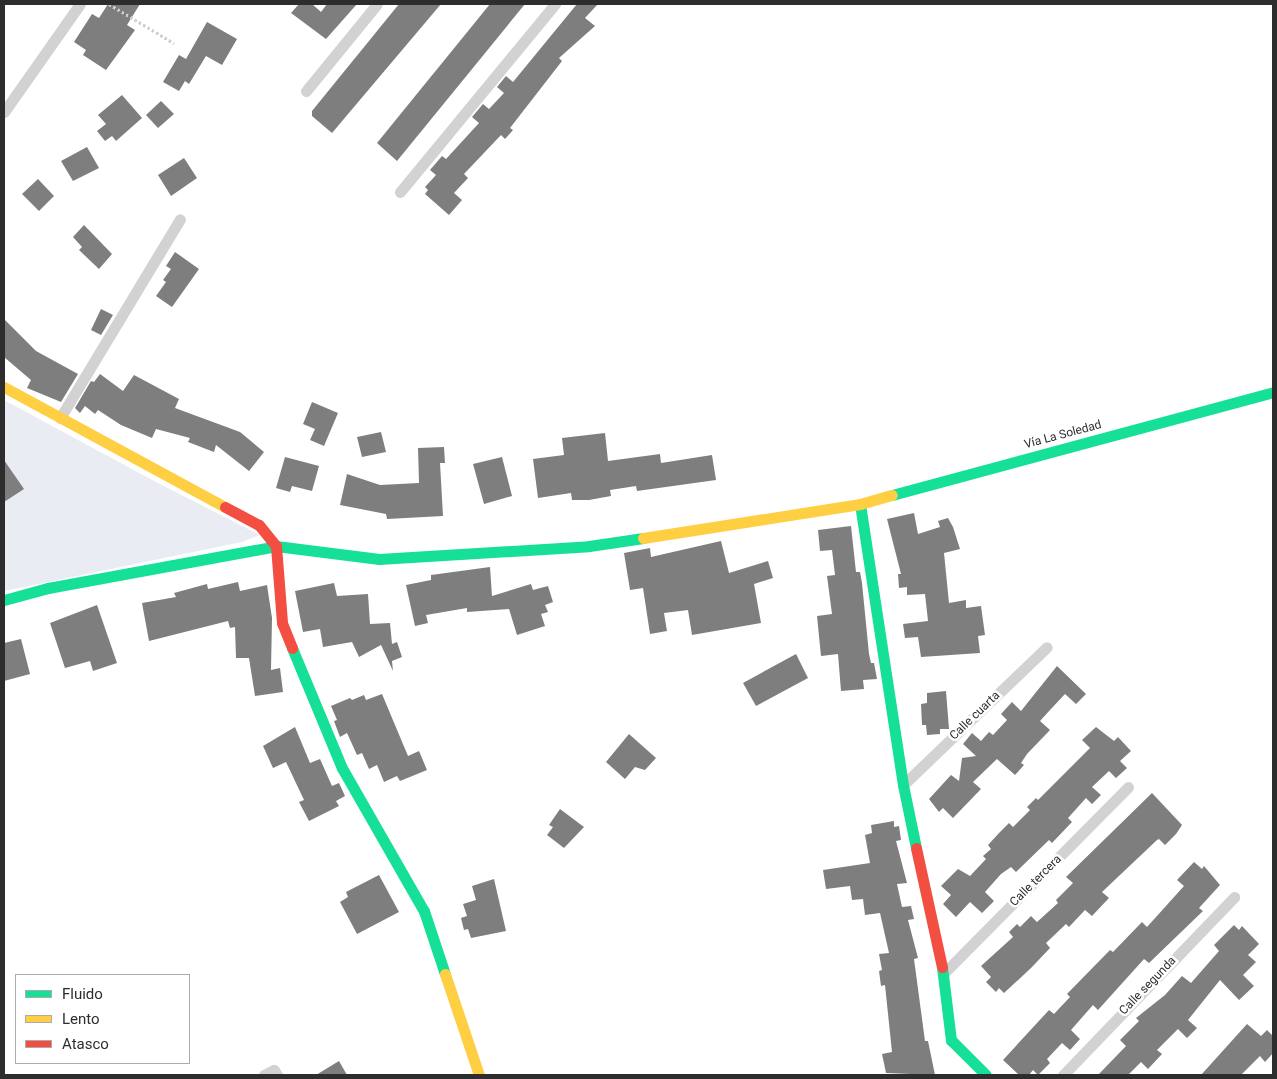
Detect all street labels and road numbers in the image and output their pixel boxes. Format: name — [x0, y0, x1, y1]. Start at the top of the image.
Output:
street label: Vía La Soledad — [1023, 418, 1103, 452]
street label: Calle cuarta — [947, 689, 1003, 743]
street label: Calle tercera — [1007, 852, 1065, 910]
street label: Calle segunda — [1117, 954, 1179, 1018]

